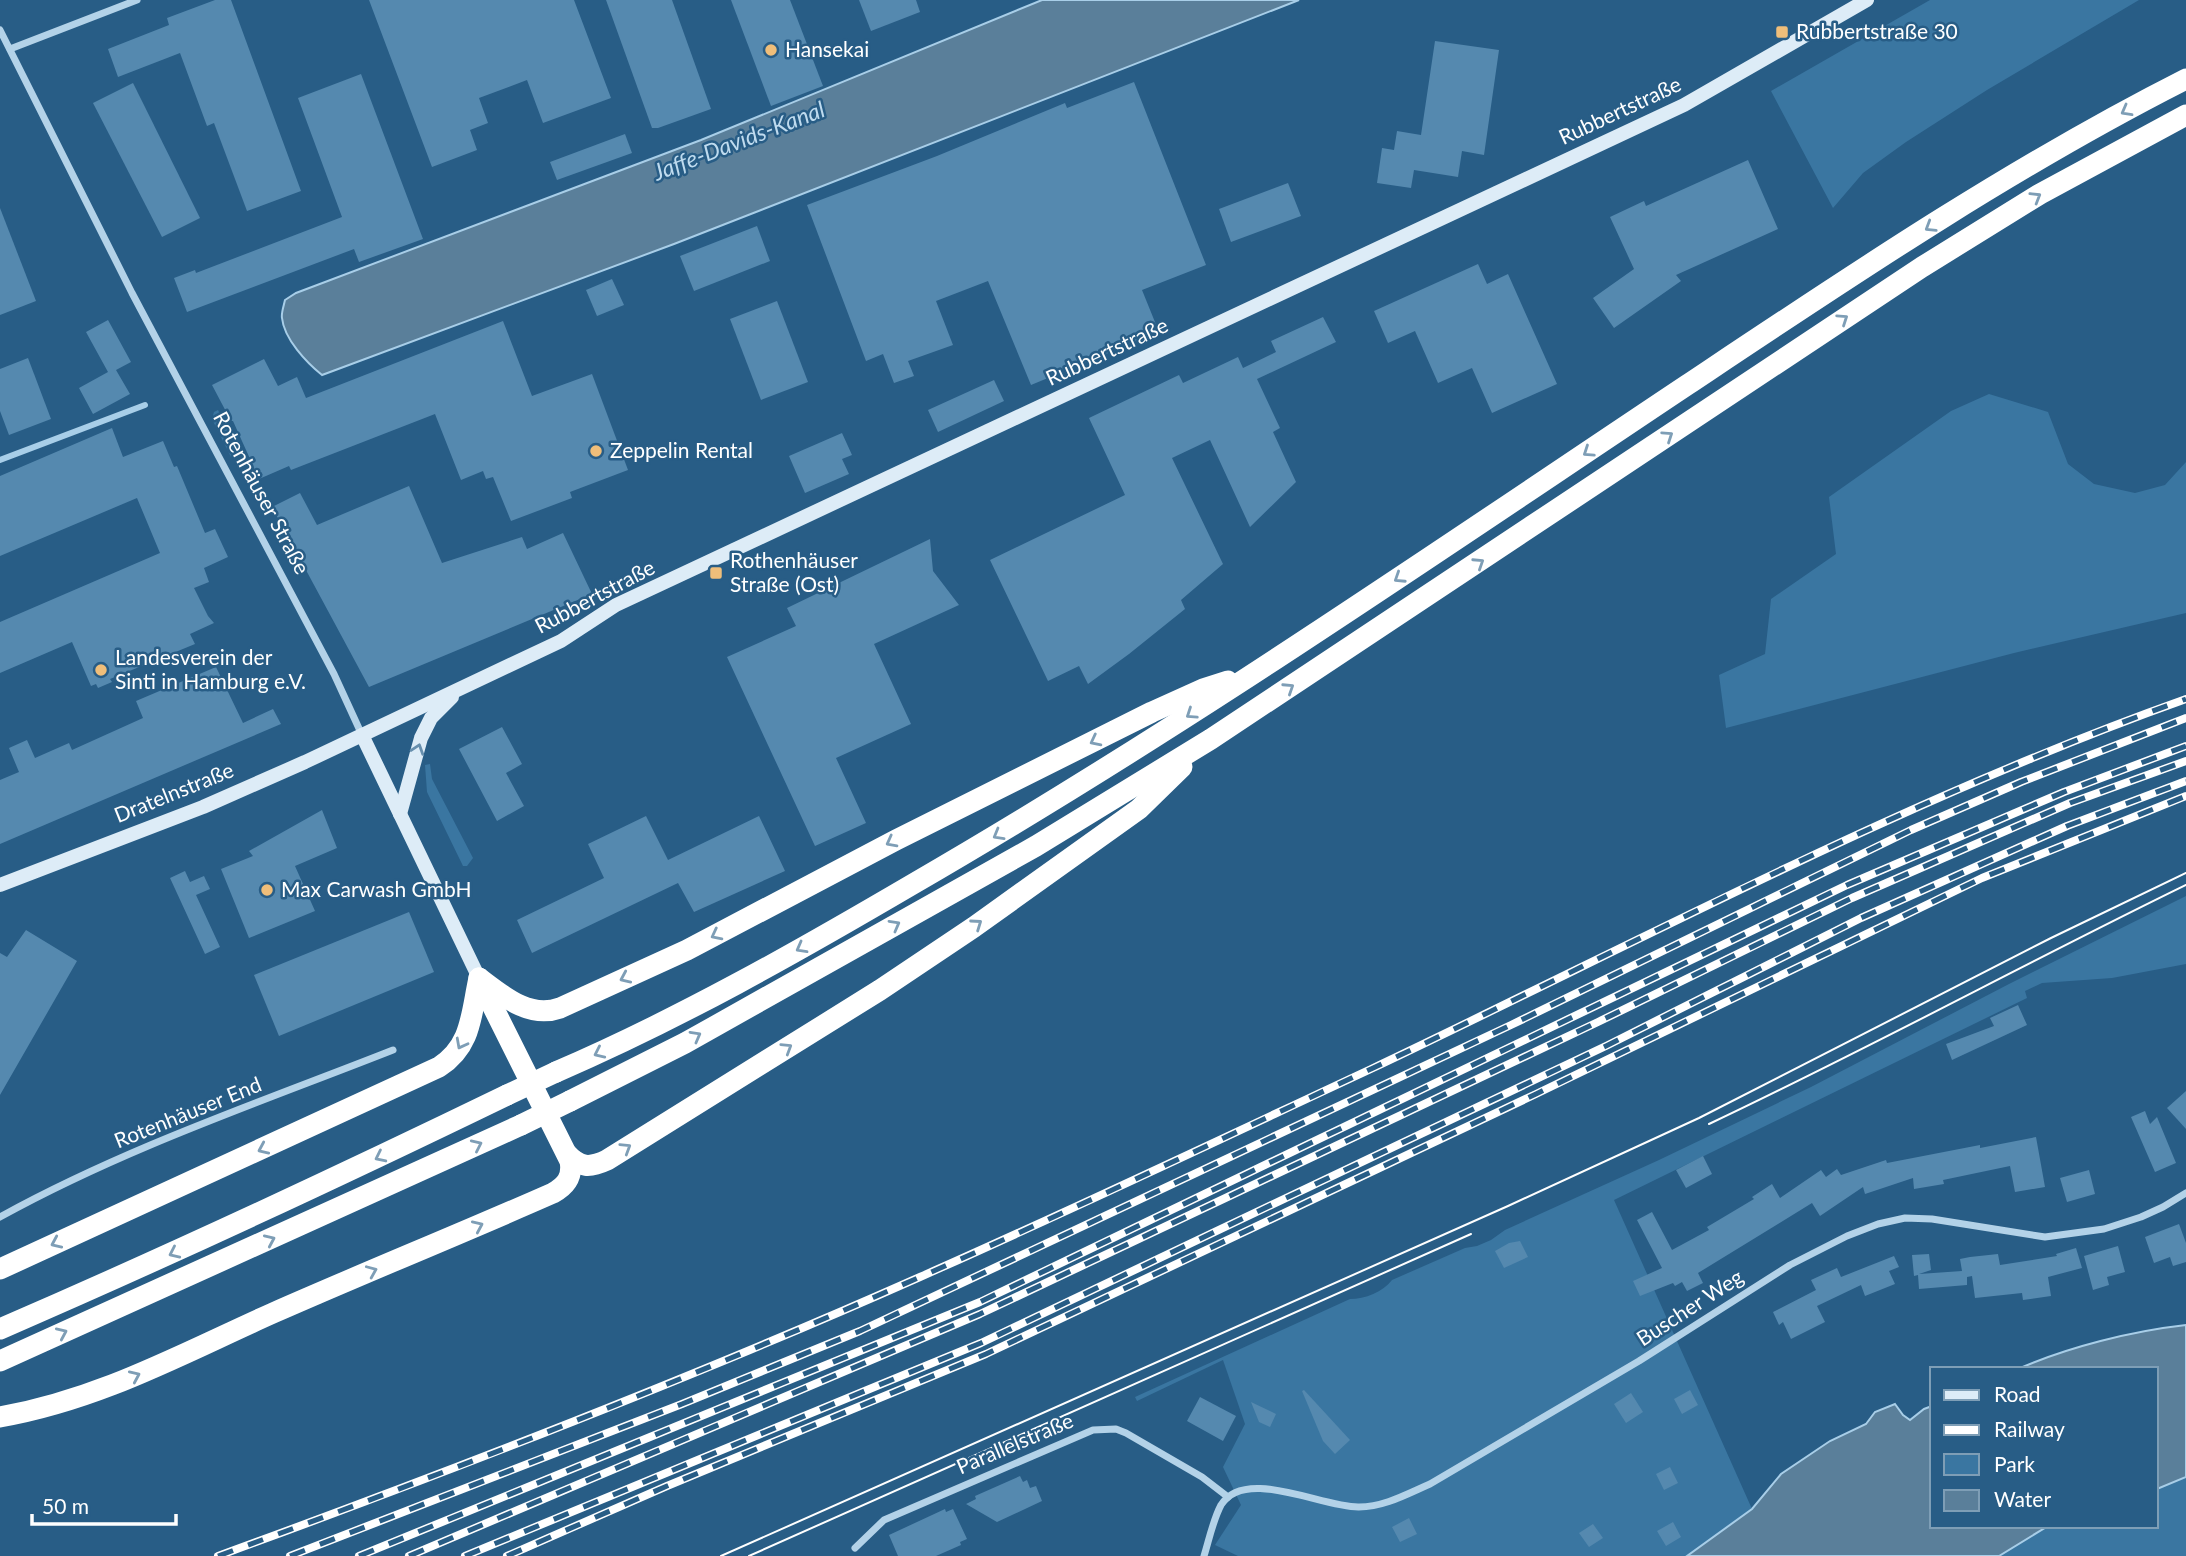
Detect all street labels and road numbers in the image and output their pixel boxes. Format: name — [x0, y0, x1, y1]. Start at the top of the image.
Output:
street label: Rubbertstraße — [1554, 70, 1684, 149]
street label: Rubbertstraße — [1041, 311, 1171, 390]
street label: Rotenhäuser Straße — [209, 407, 316, 578]
street label: Rubbertstraße — [530, 554, 658, 638]
street label: Dratelnstraße — [110, 756, 237, 827]
street label: Rotenhäuser End — [110, 1071, 265, 1152]
street label: Buscher Weg — [1631, 1263, 1747, 1350]
street label: Parallelstraße — [952, 1407, 1077, 1478]

